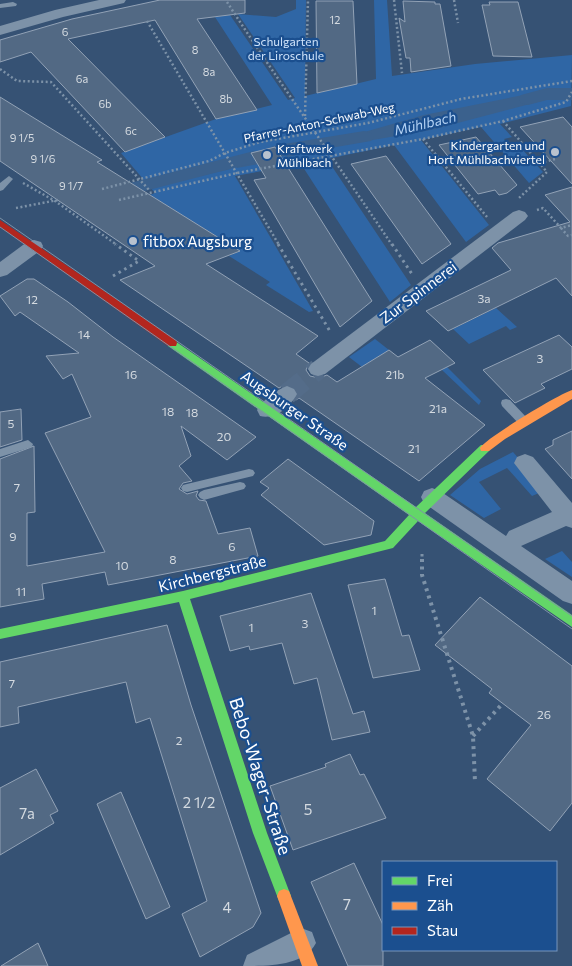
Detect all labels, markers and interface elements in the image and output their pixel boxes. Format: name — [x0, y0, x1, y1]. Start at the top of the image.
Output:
house number: 12 — [330, 13, 340, 26]
house number: 6 — [62, 25, 69, 38]
park label: Schulgarten der Liroschule — [248, 34, 324, 62]
house number: 8 — [192, 43, 199, 56]
house number: 8a — [203, 65, 215, 78]
house number: 6a — [76, 72, 88, 85]
house number: 8b — [219, 92, 233, 105]
house number: 6b — [98, 97, 112, 110]
street label: Pfarrer-Anton-Schwab-Weg — [242, 99, 396, 145]
water label: Mühlbach — [392, 108, 458, 138]
house number: 6c — [125, 124, 137, 137]
house number: 9 1/5 — [10, 131, 34, 144]
place label: Kindergarten und Hort Mühlbachviertel — [428, 138, 545, 166]
place label: Kraftwerk Mühlbach — [277, 141, 333, 169]
marker: Kindergarten und Hort Mühlbachviertel — [549, 146, 561, 158]
marker: Kraftwerk Mühlbach — [261, 149, 273, 161]
house number: 9 1/6 — [31, 152, 56, 165]
house number: 9 1/7 — [59, 179, 83, 192]
place label: fitbox Augsburg — [143, 232, 252, 250]
marker: fitbox Augsburg — [127, 235, 139, 247]
street label: Zur Spinnerei — [376, 257, 460, 327]
house number: 3a — [477, 291, 491, 305]
house number: 12 — [26, 292, 38, 306]
house number: 14 — [78, 327, 90, 341]
house number: 3 — [537, 351, 544, 365]
street label: Augsburger Straße — [238, 366, 352, 454]
house number: 16 — [125, 367, 137, 381]
house number: 21b — [386, 367, 404, 381]
house number: 21a — [429, 401, 447, 415]
house number: 18 — [162, 404, 174, 418]
house number: 18 — [186, 405, 198, 419]
house number: 5 — [8, 416, 15, 430]
house number: 20 — [217, 429, 231, 443]
house number: 21 — [408, 441, 420, 455]
house number: 7 — [14, 480, 20, 494]
house number: 9 — [9, 529, 17, 543]
house number: 6 — [228, 539, 236, 553]
street label: Kirchbergstraße — [156, 551, 268, 595]
house number: 8 — [169, 552, 177, 566]
house number: 10 — [116, 558, 129, 572]
house number: 11 — [16, 584, 26, 598]
house number: 1 — [371, 603, 377, 617]
house number: 3 — [302, 616, 309, 630]
house number: 1 — [248, 620, 254, 634]
house number: 7 — [9, 676, 15, 690]
street label: Bebo-Wager-Straße — [225, 694, 297, 858]
house number: 26 — [537, 707, 551, 721]
house number: 2 — [176, 733, 183, 747]
house number: 2 1/2 — [183, 793, 215, 811]
house number: 5 — [304, 800, 312, 818]
house number: 7a — [19, 804, 35, 822]
legend — [382, 861, 557, 951]
text: Frei — [427, 871, 453, 889]
house number: 7 — [343, 895, 351, 913]
text: Zäh — [427, 896, 453, 914]
house number: 4 — [223, 898, 232, 916]
text: Stau — [427, 921, 458, 939]

